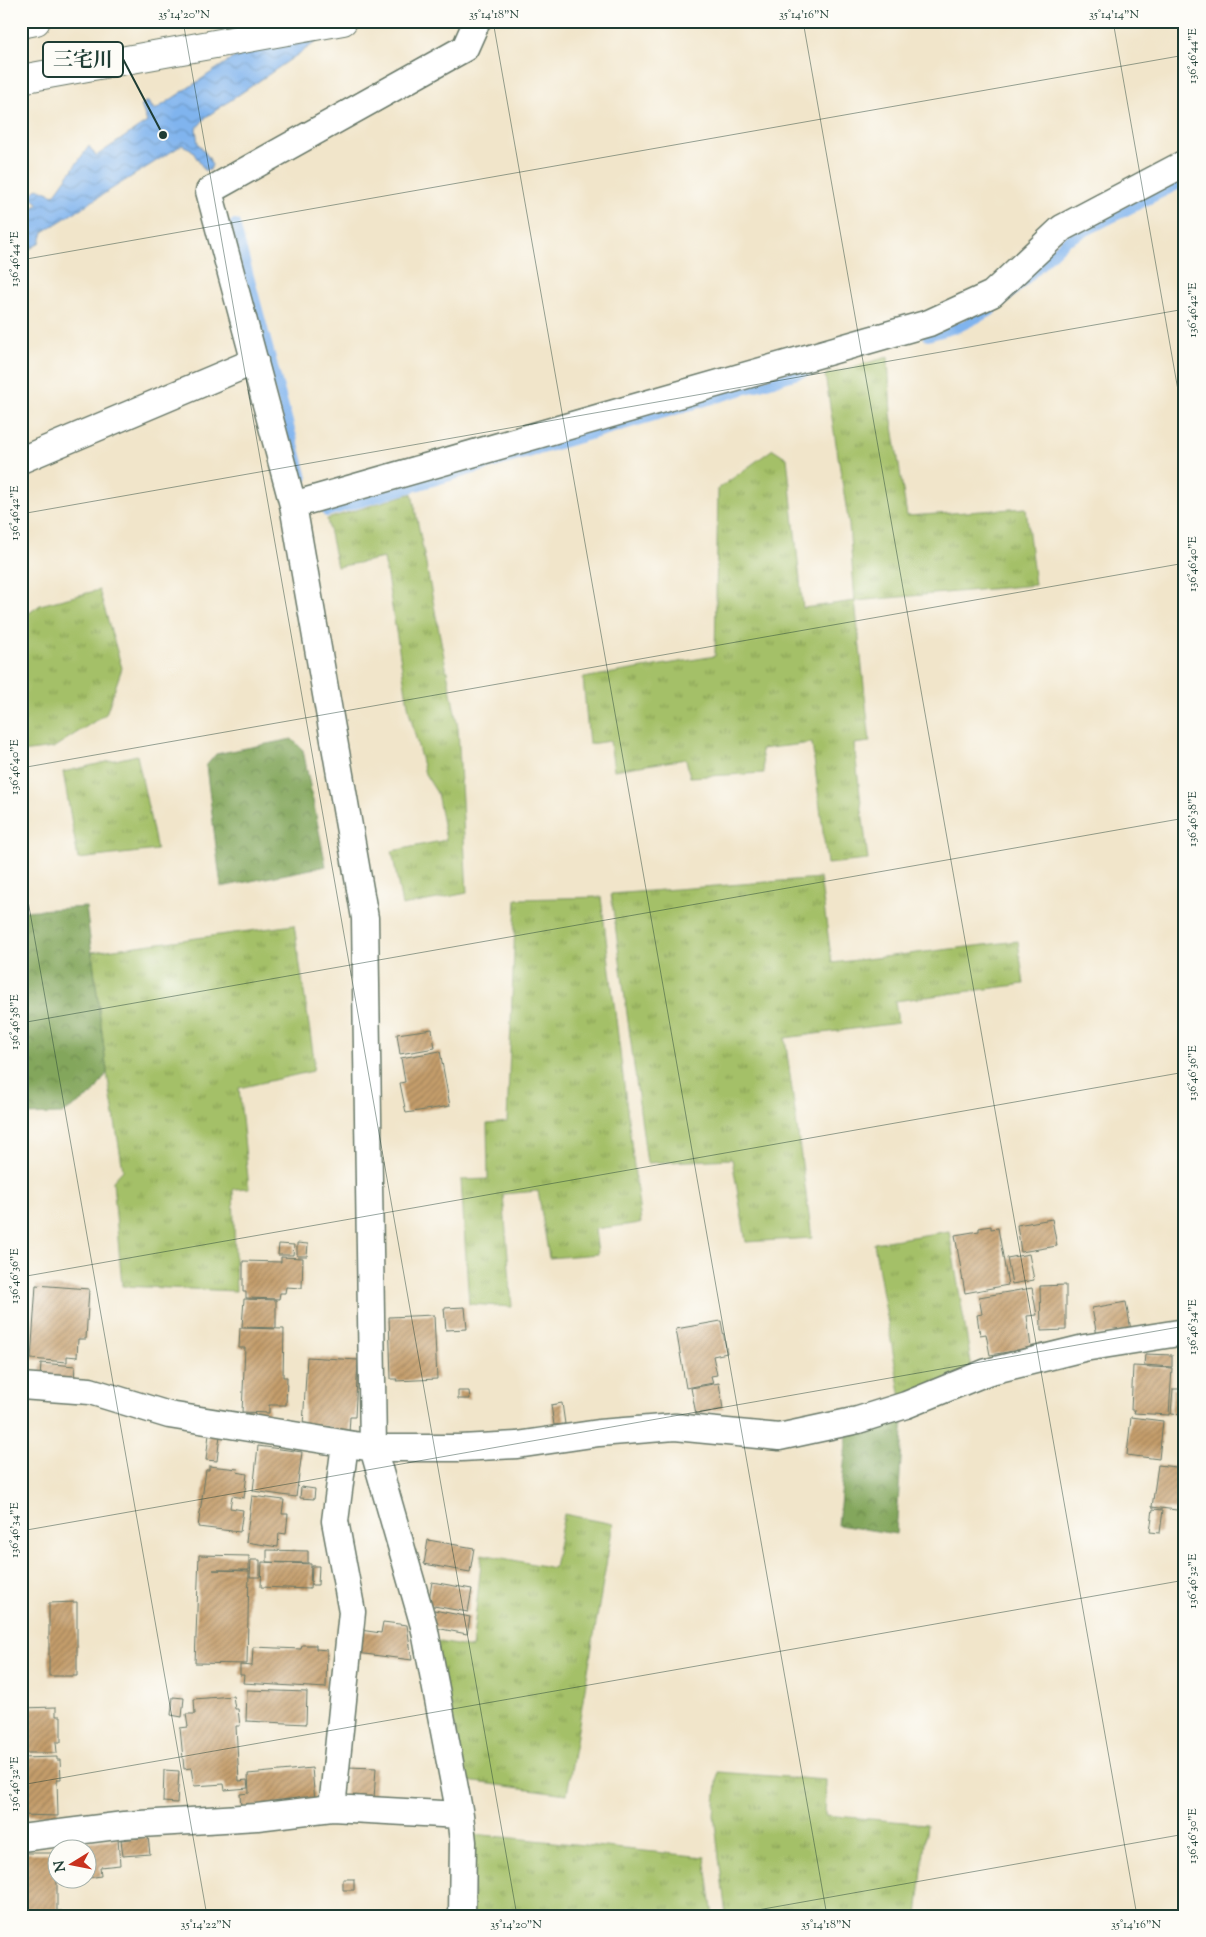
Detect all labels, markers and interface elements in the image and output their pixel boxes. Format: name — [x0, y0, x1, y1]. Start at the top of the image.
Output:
text: 35°14'20"N — [158, 6, 210, 24]
text: 35°14'18"N — [469, 6, 519, 24]
text: 35°14'16"N — [779, 6, 829, 24]
text: 35°14'14"N — [1089, 6, 1139, 24]
text: 136°46'44"E — [1184, 28, 1202, 84]
callout: 三宅川 — [43, 42, 123, 77]
text: 三宅川 — [53, 47, 113, 76]
text: 136°46'44"E — [6, 231, 24, 287]
text: 136°46'42"E — [1184, 282, 1202, 337]
text: 136°46'42"E — [6, 485, 24, 540]
text: 136°46'40"E — [1184, 536, 1202, 592]
text: 136°46'40"E — [6, 739, 24, 795]
text: 136°46'38"E — [1184, 791, 1202, 847]
text: 136°46'38"E — [6, 994, 24, 1050]
text: 136°46'36"E — [1184, 1045, 1202, 1101]
text: 136°46'36"E — [6, 1248, 24, 1304]
text: 136°46'34"E — [1184, 1299, 1202, 1355]
text: 136°46'34"E — [6, 1502, 24, 1558]
text: 136°46'32"E — [1184, 1553, 1202, 1608]
text: 136°46'32"E — [6, 1756, 24, 1811]
text: 136°46'30"E — [1184, 1808, 1202, 1864]
north arrow — [48, 1840, 98, 1890]
text: N — [50, 1859, 72, 1873]
text: 35°14'22"N — [181, 1916, 232, 1934]
text: 35°14'20"N — [490, 1916, 542, 1934]
text: 35°14'18"N — [801, 1916, 851, 1934]
text: 35°14'16"N — [1111, 1916, 1161, 1934]

